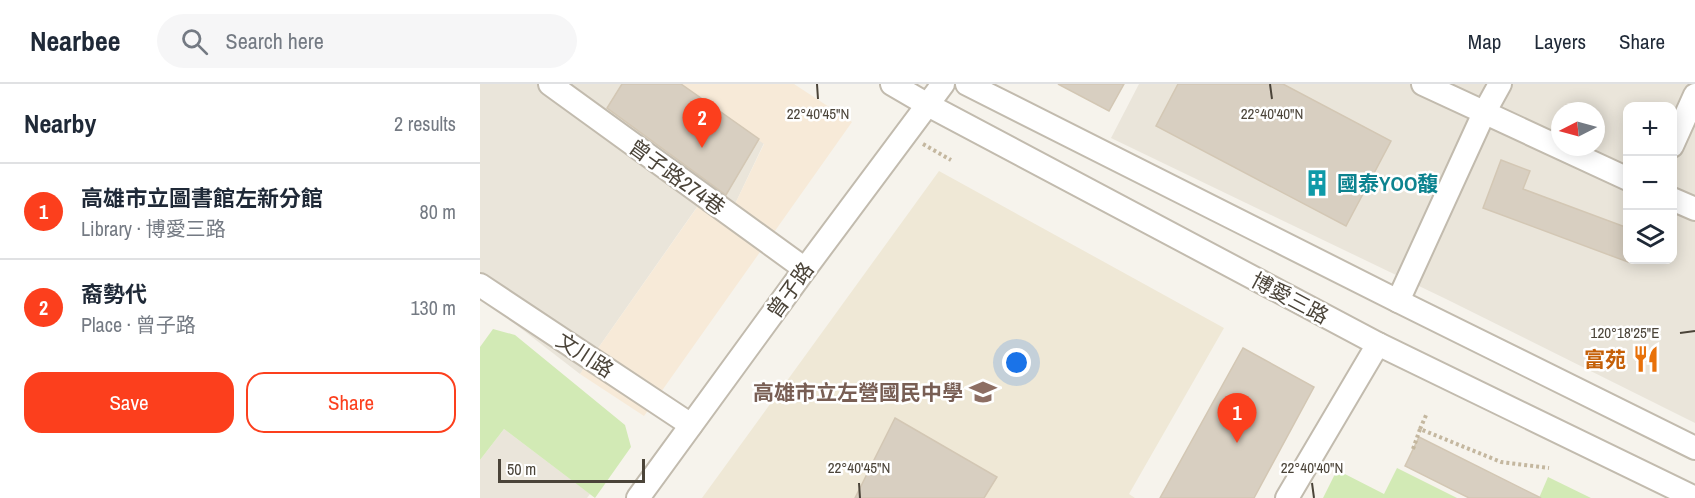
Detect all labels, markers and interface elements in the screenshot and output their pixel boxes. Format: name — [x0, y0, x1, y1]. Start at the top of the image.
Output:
search box — [157, 14, 577, 68]
text: Nearbee — [30, 22, 121, 60]
icon: search — [178, 25, 211, 58]
text: Search here — [226, 26, 324, 56]
text: Map — [1468, 27, 1501, 56]
text: Layers — [1534, 27, 1586, 56]
text: Share — [1619, 27, 1665, 56]
pin: 2 — [682, 98, 722, 148]
north arrow — [1551, 102, 1605, 156]
map controls — [1623, 102, 1677, 264]
button: + — [1623, 102, 1677, 156]
text: 22°40'45"N — [787, 103, 849, 124]
text: 22°40'40"N — [1241, 103, 1303, 124]
text: Nearby — [24, 106, 96, 141]
text: 2 results — [394, 110, 456, 137]
street label: 曾子路274巷 — [623, 132, 731, 222]
button: − — [1623, 156, 1677, 210]
building icon: 國泰YOO馥 — [1302, 168, 1332, 198]
place label: 國泰YOO馥 — [1337, 169, 1438, 198]
text: 高雄市立圖書館左新分館 — [81, 183, 323, 213]
text: 1 — [39, 198, 48, 225]
text: 80 m — [420, 198, 456, 225]
button: layers — [1623, 210, 1677, 264]
text: Library · 博愛三路 — [81, 215, 226, 242]
street label: 曾子路 — [760, 256, 820, 324]
street label: 博愛三路 — [1246, 265, 1334, 331]
text: 裔勢代 — [81, 279, 147, 309]
text: 2 — [39, 294, 48, 321]
text: 130 m — [410, 294, 456, 321]
text: Place · 曾子路 — [81, 311, 196, 338]
text: 120°18'25"E — [1591, 322, 1659, 343]
street label: 文川路 — [551, 326, 619, 384]
restaurant icon: 富苑 — [1631, 344, 1661, 374]
place label: 富苑 — [1584, 345, 1626, 374]
your location — [1002, 348, 1031, 377]
button: Save — [24, 372, 234, 433]
button: Share — [246, 372, 456, 433]
school or university icon: 高雄市立左營國民中學 — [968, 377, 998, 407]
place label: 高雄市立左營國民中學 — [753, 378, 963, 407]
pin: 1 — [1218, 394, 1257, 443]
scale bar — [498, 456, 645, 484]
text: 22°40'45"N — [828, 457, 890, 478]
text: 22°40'40"N — [1281, 457, 1343, 478]
text: 50 m — [507, 458, 536, 480]

